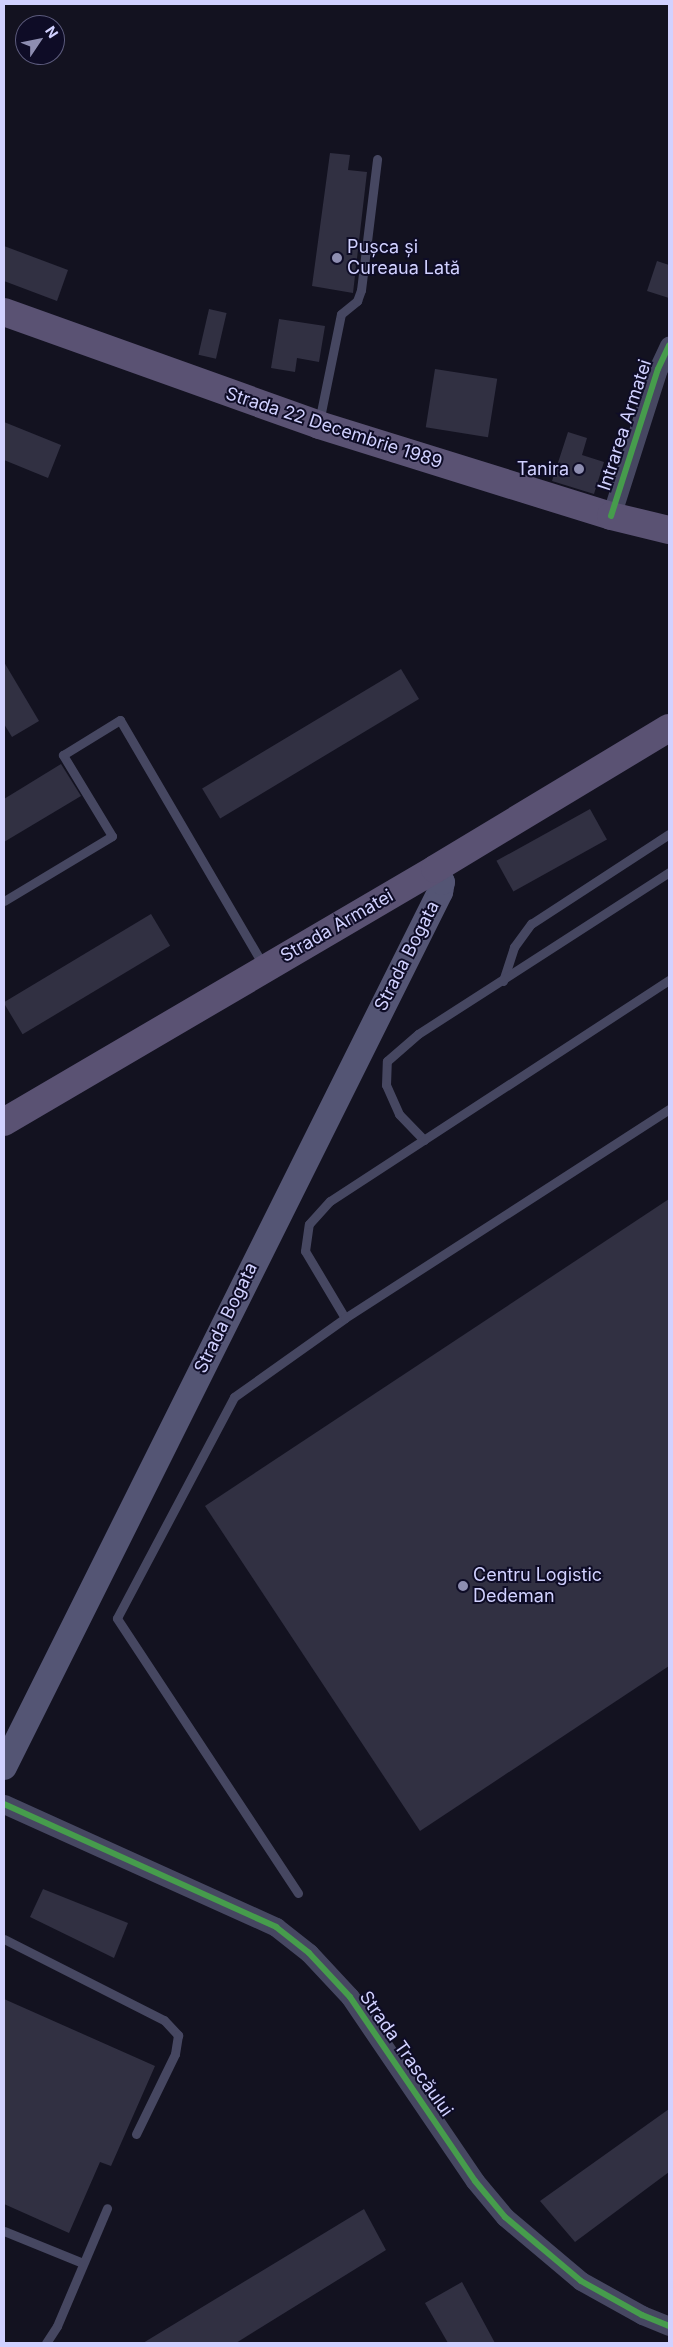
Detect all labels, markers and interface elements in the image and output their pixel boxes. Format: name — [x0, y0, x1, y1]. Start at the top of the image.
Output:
north arrow — [15, 15, 65, 65]
text: N — [42, 23, 62, 41]
place label: Pușca și Cureaua Lată — [347, 237, 460, 280]
marker: Pușca și Cureaua Lată — [331, 252, 343, 264]
street label: Intrarea Armatei — [594, 357, 656, 493]
street label: Strada 22 Decembrie 1989 — [223, 383, 445, 473]
place label: Tanira — [517, 458, 569, 480]
marker: Tanira — [573, 463, 585, 475]
street label: Strada Armatei — [277, 885, 397, 967]
street label: Strada Bogata — [370, 897, 444, 1015]
street label: Strada Bogata — [190, 1259, 262, 1377]
place label: Centru Logistic Dedeman — [473, 1565, 602, 1608]
marker: Centru Logistic Dedeman — [457, 1580, 469, 1592]
street label: Strada Trascăului — [355, 1987, 457, 2121]

